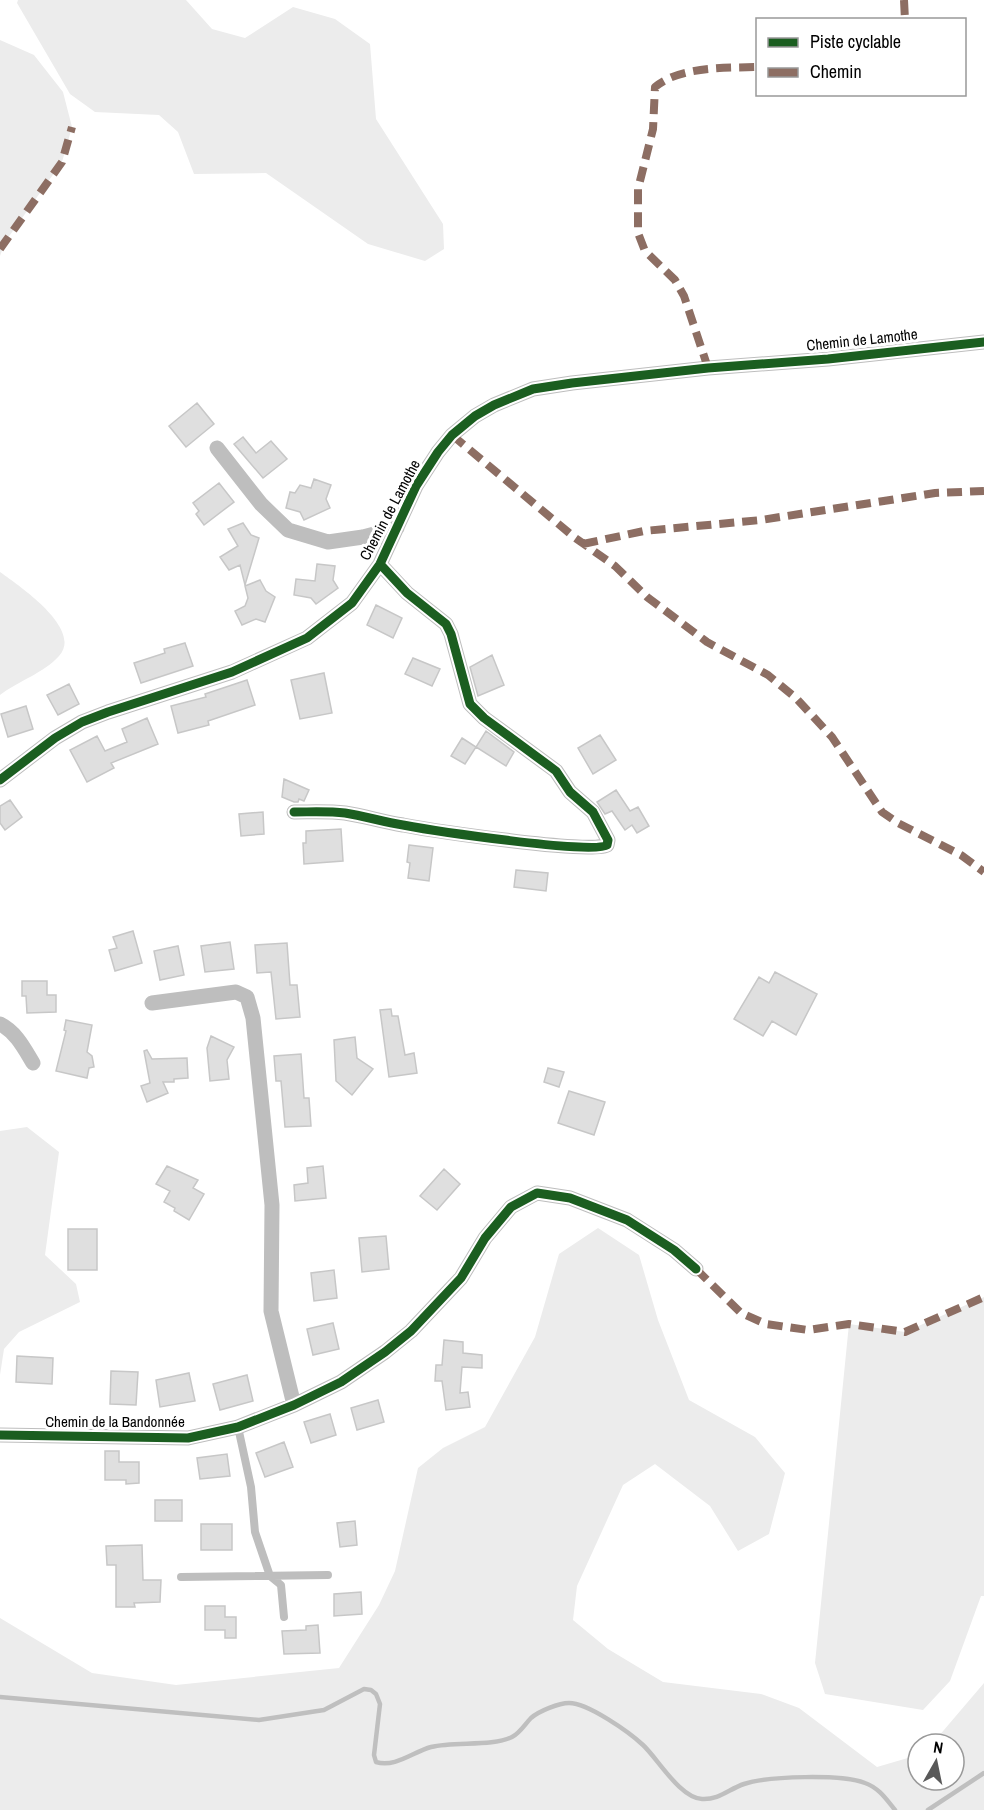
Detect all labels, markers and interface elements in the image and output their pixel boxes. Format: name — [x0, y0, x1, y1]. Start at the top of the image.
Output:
legend — [756, 18, 966, 96]
text: Piste cyclable — [810, 29, 901, 54]
text: Chemin — [810, 59, 862, 84]
street label: Chemin de Lamothe — [805, 323, 919, 356]
street label: Chemin de Lamothe — [354, 455, 425, 564]
street label: Chemin de la Bandonnée — [45, 1411, 185, 1432]
north arrow — [906, 1732, 966, 1792]
text: N — [932, 1736, 945, 1759]

